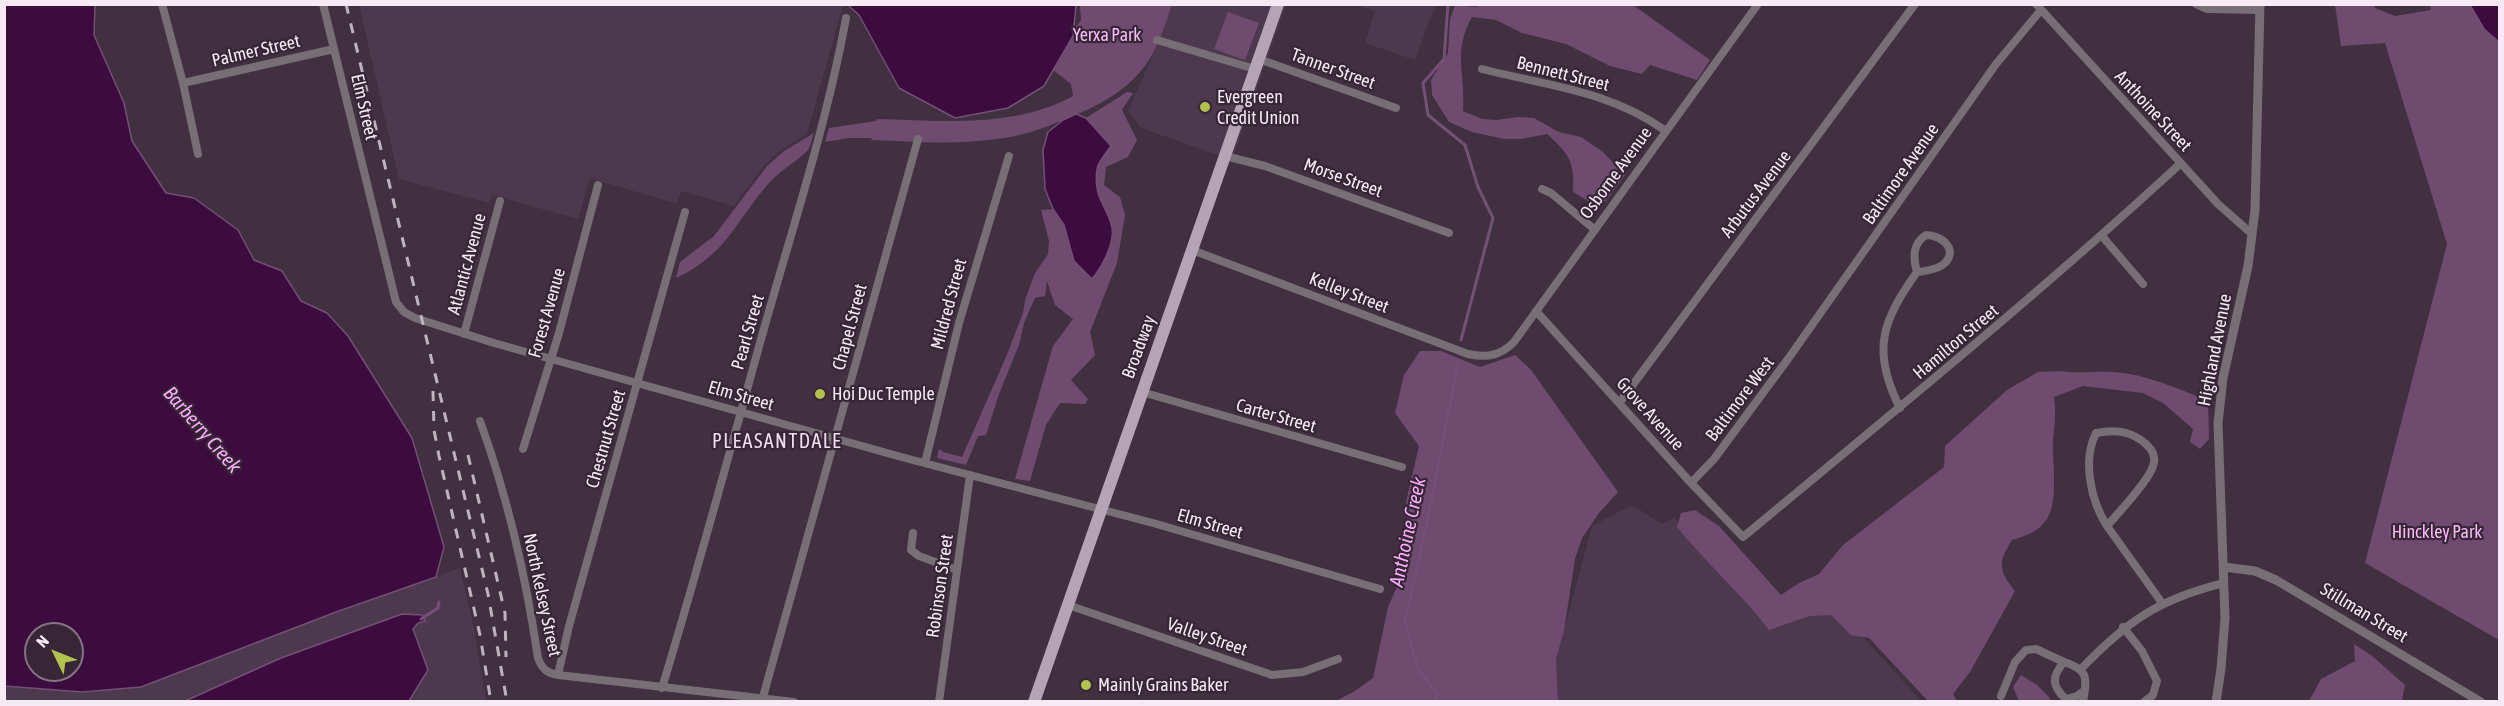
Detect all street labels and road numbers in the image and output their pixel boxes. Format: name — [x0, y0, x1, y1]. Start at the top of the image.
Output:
street label: Palmer Street — [210, 30, 302, 72]
street label: Tanner Street — [1288, 44, 1378, 94]
street label: Bennett Street — [1514, 52, 1612, 96]
street label: Anthoine Street — [2110, 66, 2196, 156]
street label: Elm Street — [346, 72, 382, 142]
street label: Baltimore Avenue — [1858, 119, 1944, 229]
street label: Osborne Avenue — [1575, 123, 1657, 223]
street label: Arbutus Avenue — [1716, 146, 1796, 242]
street label: Morse Street — [1301, 154, 1385, 202]
street label: Atlantic Avenue — [443, 211, 491, 317]
street label: Mildred Street — [927, 256, 971, 352]
street label: Forest Avenue — [524, 265, 570, 361]
street label: Kelley Street — [1306, 268, 1392, 318]
street label: Chapel Street — [828, 281, 872, 373]
street label: Pearl Street — [727, 292, 769, 372]
street label: Highland Avenue — [2194, 292, 2236, 408]
street label: Hamilton Street — [1909, 300, 2003, 384]
street label: Broadway — [1118, 313, 1160, 381]
street label: Baltimore West — [1701, 352, 1779, 446]
street label: Grove Avenue — [1612, 373, 1688, 455]
street label: Elm Street — [706, 376, 776, 416]
street label: Chestnut Street — [582, 387, 630, 491]
street label: Carter Street — [1234, 394, 1318, 438]
street label: Elm Street — [1175, 504, 1245, 544]
street label: North Kelsey Street — [518, 531, 566, 659]
street label: Robinson Street — [922, 533, 958, 639]
street label: Stillman Street — [2316, 578, 2412, 648]
street label: Valley Street — [1164, 613, 1250, 661]

